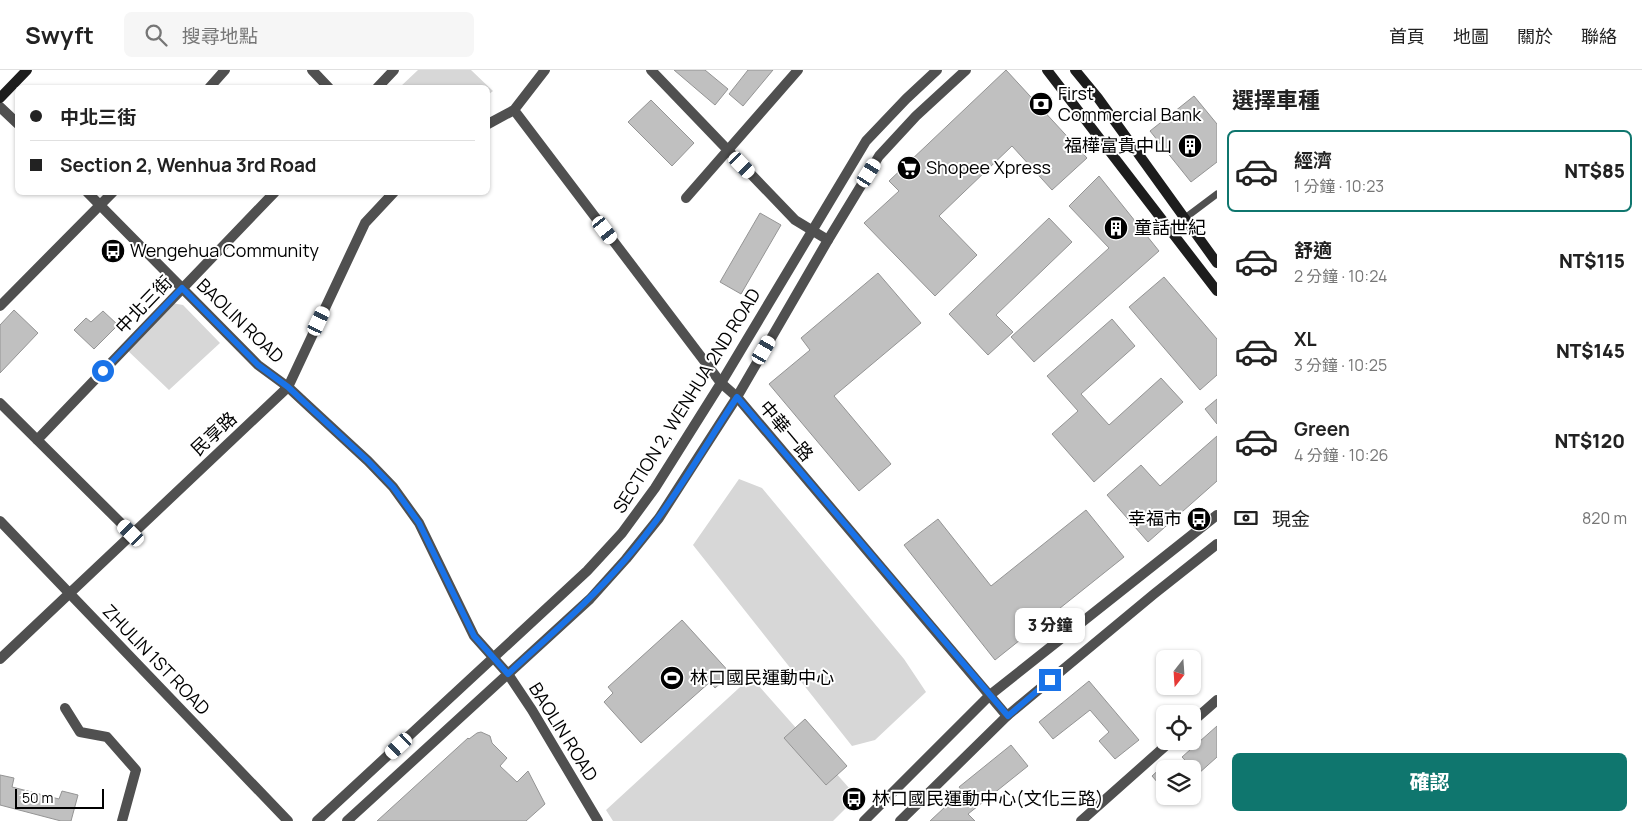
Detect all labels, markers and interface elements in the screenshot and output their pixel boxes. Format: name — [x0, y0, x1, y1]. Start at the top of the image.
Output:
search box — [124, 12, 474, 57]
text: Swyft — [25, 18, 94, 51]
icon: search — [142, 21, 170, 49]
text: 搜尋地點 — [182, 23, 258, 49]
text: 首頁 — [1389, 24, 1425, 48]
text: 地圖 — [1453, 24, 1489, 48]
text: 關於 — [1517, 24, 1553, 48]
text: 聯絡 — [1581, 24, 1617, 48]
place label: First Commercial Bank — [1058, 81, 1202, 126]
text: 選擇車種 — [1232, 85, 1320, 115]
bank icon: First Commercial Bank — [1028, 91, 1054, 117]
text: 中北三街 — [60, 104, 136, 130]
place label: 福樺富貴中山 — [1064, 133, 1172, 157]
building icon: 福樺富貴中山 — [1177, 133, 1203, 159]
text: 經濟 — [1294, 147, 1332, 173]
car — [726, 149, 757, 181]
icon: car — [1234, 149, 1279, 194]
text: Section 2, Wenhua 3rd Road — [60, 152, 317, 178]
supermarket icon: Shopee Xpress — [896, 155, 922, 181]
place label: Shopee Xpress — [926, 155, 1051, 179]
car — [854, 156, 883, 190]
text: NT$85 — [1564, 158, 1625, 184]
text: 1 分鐘 · 10:23 — [1294, 175, 1384, 197]
car — [589, 214, 620, 246]
building icon: 童話世紀 — [1103, 215, 1129, 241]
place label: 童話世紀 — [1134, 215, 1206, 239]
text: 舒適 — [1294, 237, 1332, 263]
bus stop icon: Wengehua Community — [100, 238, 126, 264]
place label: Wengehua Community — [130, 238, 319, 262]
icon: car — [1234, 239, 1279, 284]
text: NT$115 — [1559, 248, 1625, 274]
text: 2 分鐘 · 10:24 — [1294, 265, 1387, 287]
street label: 中北三街 — [110, 270, 177, 339]
street label: BAOLIN ROAD — [192, 273, 289, 368]
street label: SECTION 2, WENHUA 2ND ROAD — [607, 283, 765, 517]
car — [305, 304, 332, 338]
text: XL — [1294, 326, 1317, 352]
icon: car — [1234, 329, 1279, 374]
car — [750, 333, 777, 367]
text: NT$145 — [1556, 338, 1625, 364]
text: 3 分鐘 · 10:25 — [1294, 354, 1387, 376]
route start — [92, 360, 114, 382]
street label: 中華一路 — [754, 395, 819, 466]
street label: 民享路 — [185, 406, 241, 460]
text: Green — [1294, 416, 1350, 442]
icon: car — [1234, 419, 1279, 464]
text: NT$120 — [1554, 428, 1625, 454]
text: 4 分鐘 · 10:26 — [1294, 444, 1389, 466]
icon: cash — [1232, 504, 1260, 532]
place label: 幸福市 — [1128, 506, 1182, 530]
bus stop icon: 幸福市 — [1186, 506, 1212, 532]
text: 現金 — [1272, 506, 1310, 532]
text: 820 m — [1582, 507, 1627, 529]
car — [115, 517, 146, 549]
street label: ZHULIN 1ST ROAD — [98, 599, 216, 720]
callout: 3 分鐘 — [1015, 608, 1085, 642]
text: 3 分鐘 — [1028, 614, 1072, 636]
north arrow — [1156, 650, 1201, 695]
map controls — [1156, 650, 1201, 805]
sports icon: 林口國民運動中心 — [659, 665, 685, 691]
place label: 林口國民運動中心 — [690, 665, 834, 689]
route end — [1039, 669, 1061, 691]
street label: BAOLIN ROAD — [524, 678, 604, 785]
button: locate — [1156, 705, 1201, 750]
car — [382, 730, 415, 762]
button: 確認 — [1232, 753, 1627, 811]
button: layers — [1156, 760, 1201, 805]
scale bar — [15, 786, 104, 809]
bus stop icon: 林口國民運動中心(文化三路) — [841, 786, 867, 812]
place label: 林口國民運動中心(文化三路) — [872, 786, 1103, 810]
text: 50 m — [22, 788, 53, 807]

